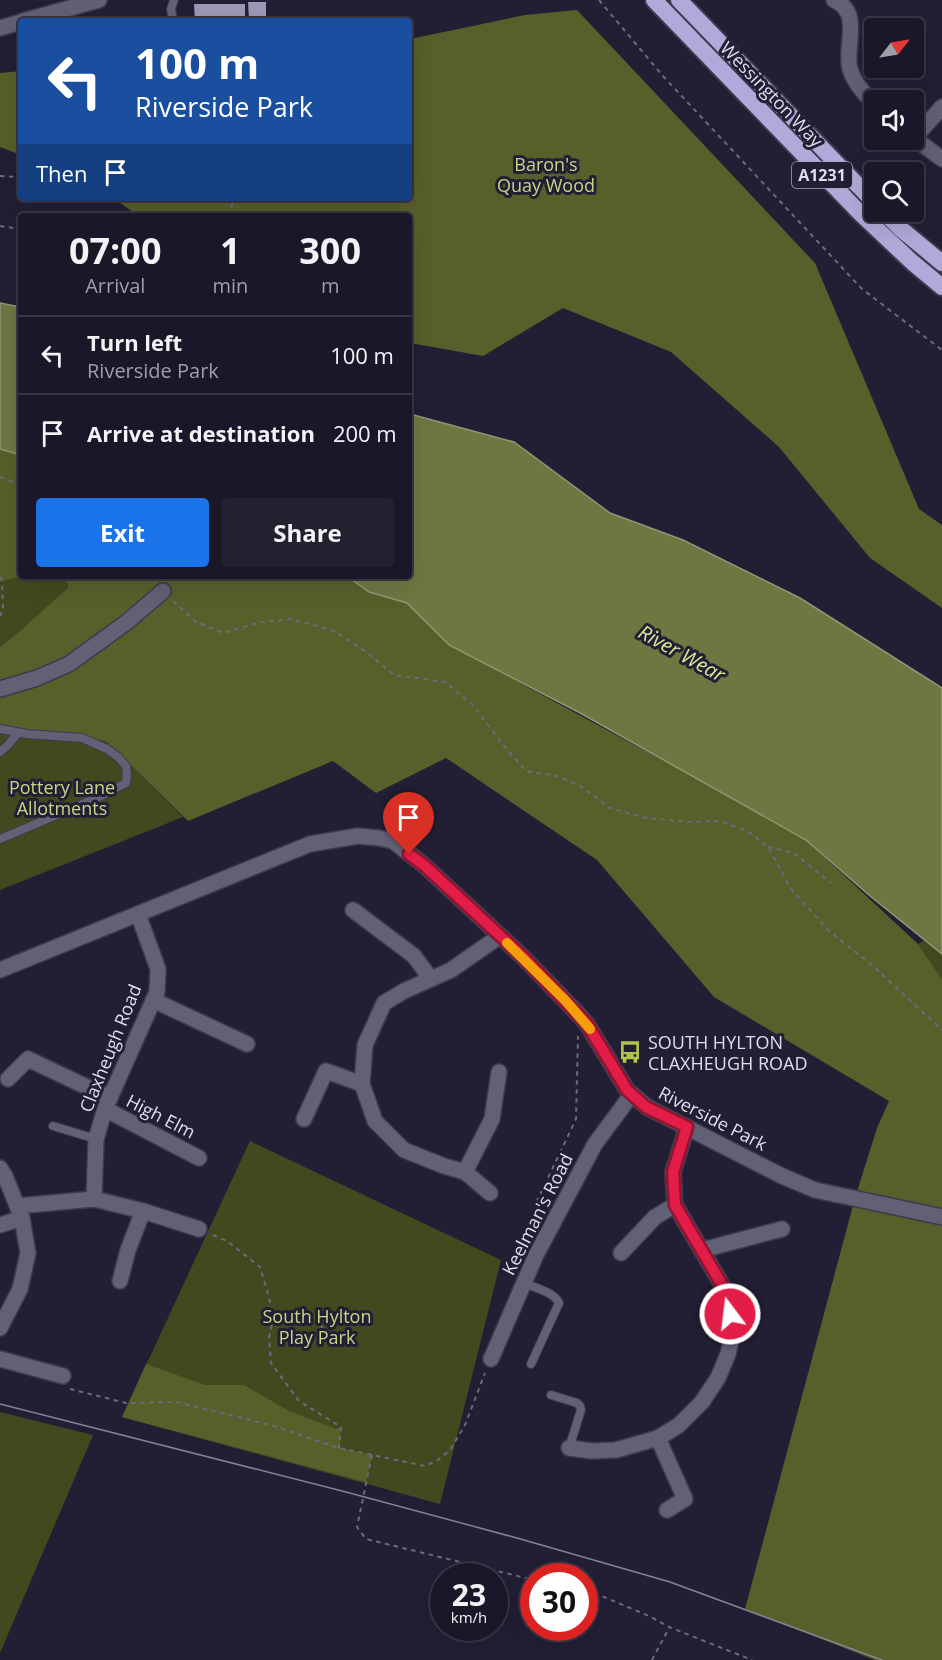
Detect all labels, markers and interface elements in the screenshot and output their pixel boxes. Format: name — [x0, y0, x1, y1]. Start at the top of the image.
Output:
north arrow — [864, 18, 924, 78]
map controls — [864, 18, 924, 222]
text: 100 m — [135, 34, 259, 91]
street label: Wessington Way — [715, 36, 829, 153]
icon: left — [36, 42, 114, 120]
text: Riverside Park — [135, 88, 313, 125]
button: sound — [864, 90, 924, 150]
park label: Baron's Quay Wood — [497, 152, 595, 197]
icon: arrive — [99, 156, 132, 189]
text: Then — [36, 158, 87, 188]
road number: A1231 — [792, 162, 852, 188]
button: search — [864, 162, 924, 222]
text: 07:00 — [69, 226, 162, 275]
text: 1 — [220, 226, 241, 275]
text: 300 — [299, 226, 361, 275]
text: Arrival — [85, 272, 145, 299]
text: min — [212, 272, 248, 299]
text: m — [321, 272, 339, 299]
text: Turn left — [87, 327, 182, 357]
icon: left — [36, 339, 69, 372]
text: 100 m — [330, 340, 394, 370]
text: Riverside Park — [87, 357, 219, 384]
icon: arrive — [36, 417, 69, 450]
text: Arrive at destination — [87, 418, 315, 448]
text: 200 m — [333, 418, 397, 448]
button: Exit — [36, 498, 209, 567]
button: Share — [221, 498, 394, 567]
water label: River Wear — [634, 618, 731, 688]
park label: Pottery Lane Allotments — [9, 775, 115, 820]
pin — [383, 792, 434, 854]
icon: arrive — [392, 801, 425, 834]
street label: Claxheugh Road — [73, 980, 147, 1116]
place label: SOUTH HYLTON CLAXHEUGH ROAD — [648, 1030, 808, 1075]
bus stop icon: SOUTH HYLTON CLAXHEUGH ROAD — [617, 1039, 643, 1065]
street label: Riverside Park — [655, 1080, 772, 1156]
street label: High Elm — [122, 1088, 200, 1144]
street label: Keelman's Road — [496, 1149, 578, 1279]
position arrow — [698, 1282, 762, 1346]
park label: South Hylton Play Park — [263, 1304, 371, 1349]
speed limit sign: 30 — [520, 1563, 598, 1641]
text: 23 — [452, 1574, 486, 1615]
text: km/h — [451, 1607, 487, 1627]

